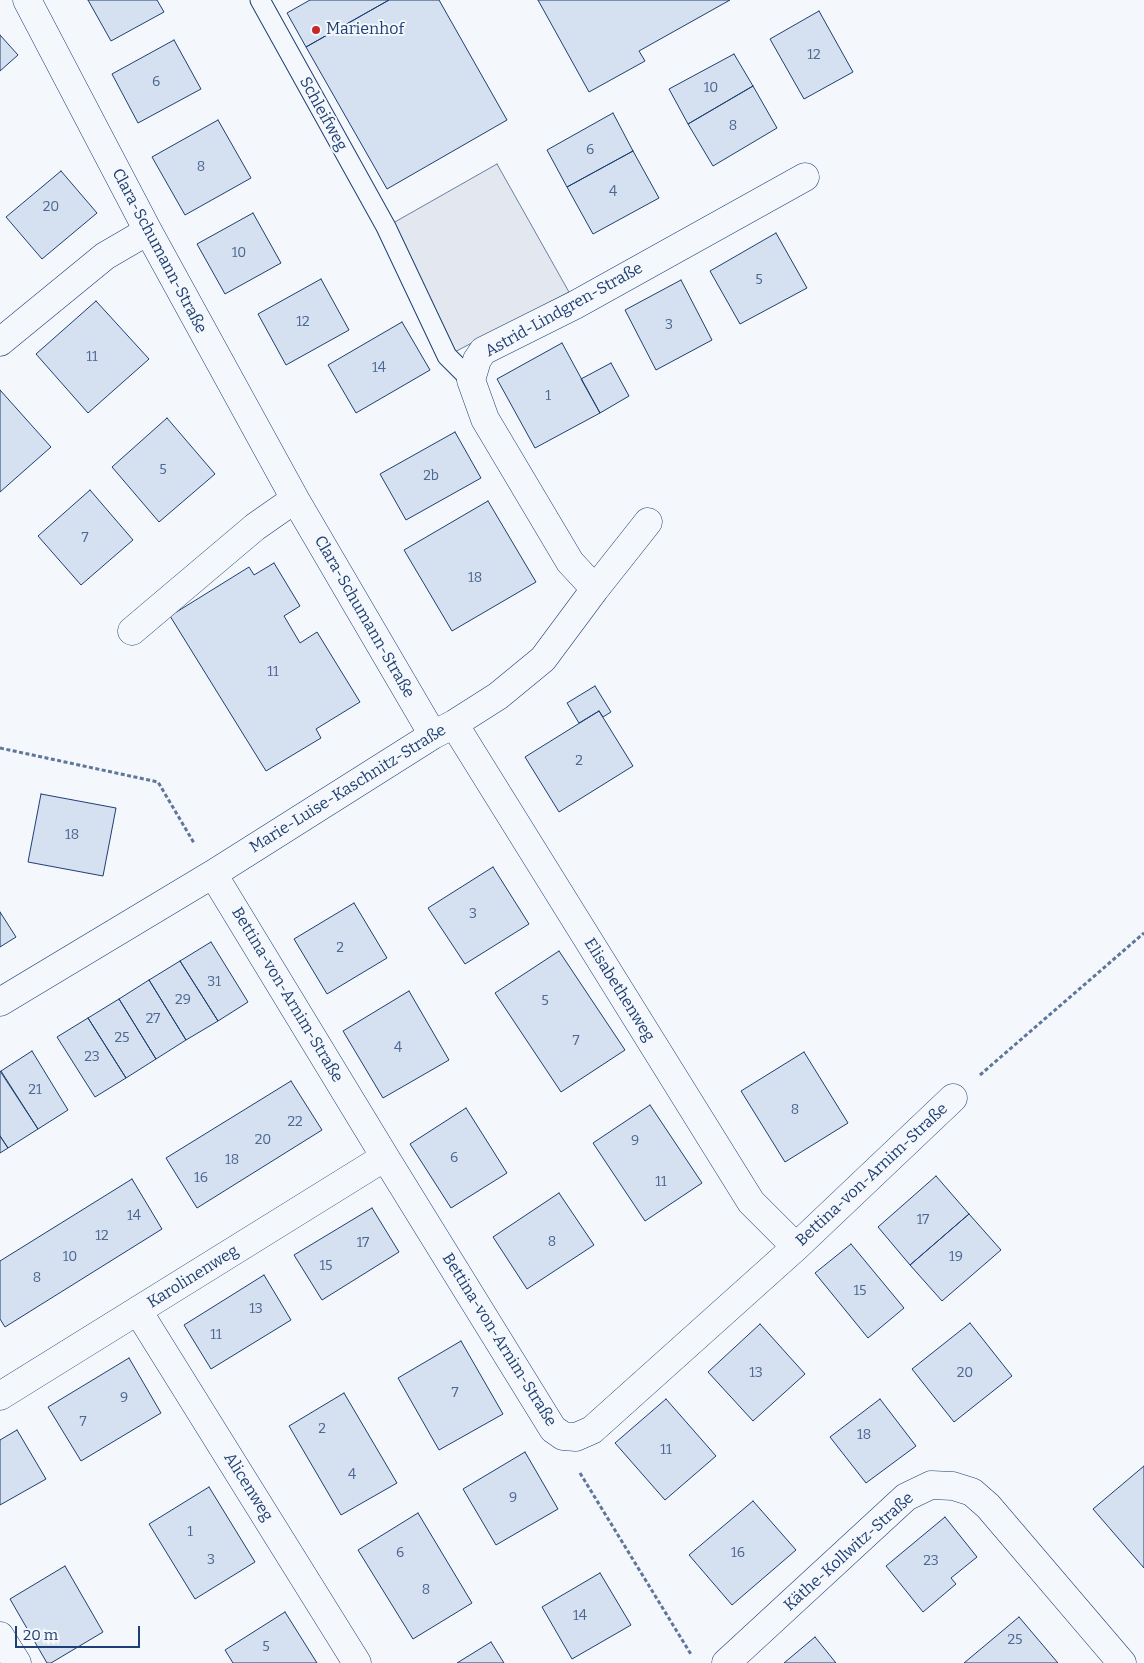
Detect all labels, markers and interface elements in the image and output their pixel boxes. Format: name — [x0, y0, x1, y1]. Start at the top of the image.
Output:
place label: Marienhof — [326, 20, 404, 40]
marker: Marienhof — [310, 24, 322, 36]
house number: 12 — [807, 47, 821, 63]
house number: 6 — [152, 74, 160, 90]
street label: Schleifweg — [295, 74, 351, 154]
house number: 10 — [704, 80, 718, 96]
house number: 8 — [729, 118, 737, 134]
house number: 6 — [586, 142, 594, 158]
house number: 8 — [197, 159, 205, 175]
street label: Clara-Schumann-Straße — [107, 165, 211, 337]
house number: 4 — [609, 184, 617, 200]
house number: 20 — [43, 199, 59, 215]
house number: 10 — [232, 245, 246, 261]
street label: Astrid-Lindgren-Straße — [482, 259, 646, 361]
house number: 5 — [755, 272, 763, 288]
house number: 12 — [296, 314, 310, 330]
house number: 3 — [665, 317, 673, 333]
house number: 11 — [86, 349, 98, 365]
house number: 14 — [372, 360, 386, 376]
house number: 1 — [545, 388, 551, 404]
house number: 5 — [159, 462, 167, 478]
house number: 2b — [423, 468, 439, 484]
house number: 7 — [81, 530, 89, 546]
street label: Clara-Schumann-Straße — [310, 533, 418, 701]
house number: 18 — [468, 570, 482, 586]
house number: 11 — [267, 664, 279, 680]
street label: Marie-Luise-Kaschnitz-Straße — [246, 721, 450, 857]
house number: 2 — [575, 753, 583, 769]
house number: 18 — [65, 827, 79, 843]
street label: Bettina-von-Arnim-Straße — [227, 904, 347, 1086]
house number: 3 — [469, 906, 477, 922]
street label: Elisabethenweg — [580, 935, 658, 1045]
house number: 2 — [336, 940, 344, 956]
house number: 31 — [207, 974, 221, 990]
house number: 29 — [175, 992, 191, 1008]
house number: 5 — [541, 993, 549, 1009]
house number: 27 — [146, 1011, 160, 1027]
house number: 25 — [114, 1030, 130, 1046]
house number: 7 — [572, 1033, 580, 1049]
house number: 4 — [394, 1040, 402, 1056]
house number: 23 — [84, 1049, 100, 1065]
house number: 21 — [28, 1082, 42, 1098]
street label: Bettina-von-Arnim-Straße — [792, 1100, 952, 1250]
house number: 8 — [791, 1102, 799, 1118]
house number: 22 — [287, 1114, 303, 1130]
house number: 20 — [255, 1132, 271, 1148]
house number: 9 — [631, 1133, 639, 1149]
house number: 6 — [450, 1150, 458, 1166]
house number: 18 — [225, 1152, 239, 1168]
house number: 16 — [194, 1170, 208, 1186]
house number: 11 — [655, 1174, 667, 1190]
house number: 14 — [127, 1208, 141, 1224]
house number: 17 — [917, 1212, 929, 1228]
house number: 12 — [95, 1228, 109, 1244]
house number: 8 — [548, 1234, 556, 1250]
house number: 17 — [357, 1235, 369, 1251]
street label: Karolinenweg — [144, 1241, 242, 1313]
house number: 10 — [63, 1249, 77, 1265]
house number: 19 — [949, 1249, 963, 1265]
street label: Bettina-von-Arnim-Straße — [438, 1250, 560, 1430]
house number: 15 — [319, 1258, 333, 1274]
house number: 8 — [33, 1270, 41, 1286]
house number: 15 — [853, 1283, 867, 1299]
house number: 13 — [249, 1301, 263, 1317]
house number: 11 — [210, 1327, 222, 1343]
house number: 13 — [749, 1365, 763, 1381]
house number: 20 — [957, 1365, 973, 1381]
house number: 7 — [451, 1385, 459, 1401]
house number: 9 — [120, 1390, 128, 1406]
house number: 7 — [79, 1414, 87, 1430]
house number: 2 — [318, 1421, 326, 1437]
house number: 18 — [857, 1427, 871, 1443]
house number: 11 — [660, 1442, 672, 1458]
street label: Alicenweg — [219, 1449, 277, 1525]
house number: 4 — [348, 1467, 356, 1483]
street label: Käthe-Kollwitz-Straße — [780, 1489, 918, 1615]
house number: 9 — [509, 1490, 517, 1506]
house number: 1 — [187, 1524, 193, 1540]
house number: 6 — [396, 1545, 404, 1561]
house number: 16 — [731, 1545, 745, 1561]
house number: 3 — [207, 1552, 215, 1568]
house number: 23 — [923, 1553, 939, 1569]
house number: 8 — [422, 1582, 430, 1598]
house number: 14 — [573, 1608, 587, 1624]
scale bar — [18, 1616, 142, 1648]
text: 20 m — [23, 1626, 58, 1644]
house number: 25 — [1007, 1632, 1023, 1648]
house number: 5 — [262, 1639, 270, 1655]

